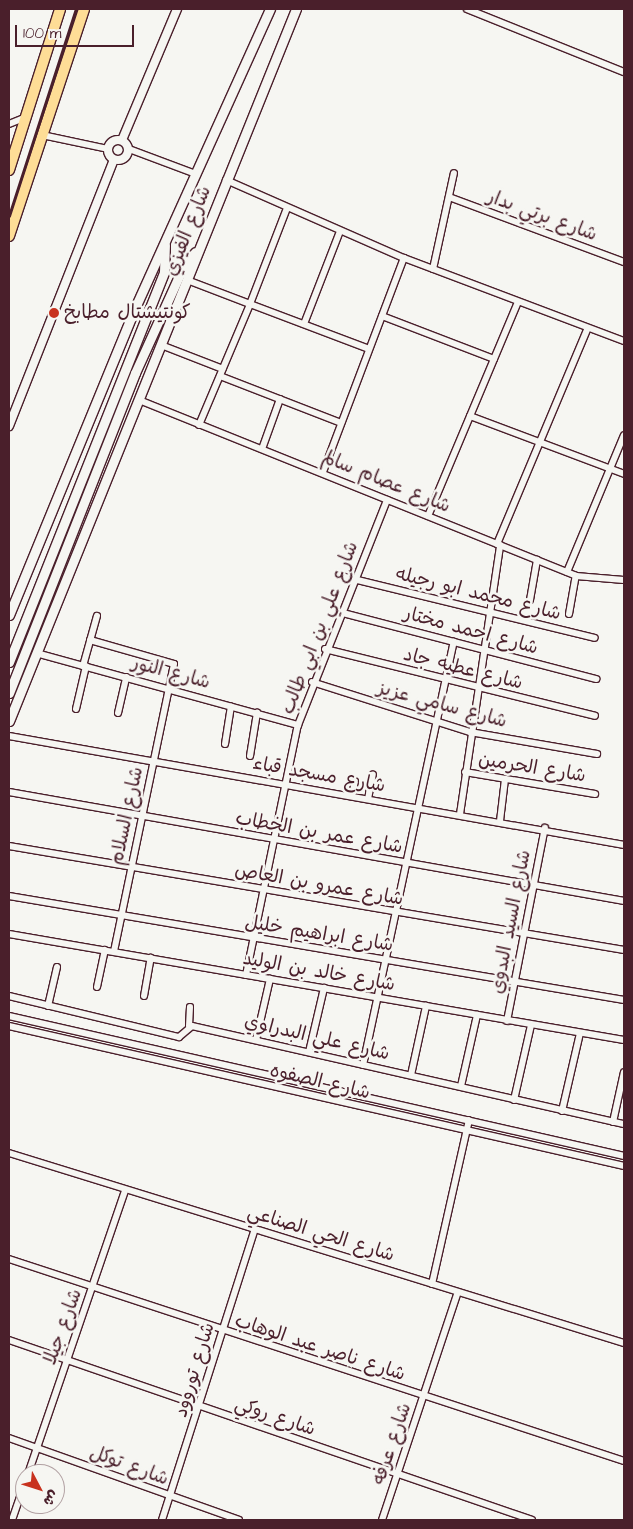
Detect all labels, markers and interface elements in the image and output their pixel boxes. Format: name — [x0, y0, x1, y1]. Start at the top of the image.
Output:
scale bar — [18, 15, 136, 47]
text: 100 m — [23, 23, 62, 44]
street label: شارع الفيزي — [160, 183, 216, 279]
street label: شارع برتي بدار — [484, 186, 600, 246]
place label: كونتيشتال مطابخ — [64, 302, 191, 324]
marker: كونتيشتال مطابخ — [48, 307, 60, 319]
street label: شارع عصام سالم — [318, 446, 454, 518]
street label: شارع علي بن ابي طالب — [277, 538, 363, 718]
street label: شارع محمد ابو رجيله — [393, 562, 563, 626]
street label: شارع احمد مختار — [401, 602, 541, 660]
street label: شارع عطيه جاد — [401, 643, 525, 695]
street label: شارع النور — [129, 652, 213, 694]
street label: شارع سامي عزيز — [375, 677, 509, 733]
street label: شارع الحرمين — [477, 748, 587, 788]
street label: شارع مسجد قباء — [251, 752, 387, 798]
street label: شارع السلام — [105, 765, 149, 867]
street label: شارع عمر بن الخطاب — [234, 807, 404, 859]
street label: شارع السيد البدوي — [486, 848, 536, 996]
street label: شارع عمرو بن العاص — [233, 859, 405, 911]
street label: شارع ابراهيم خليل — [243, 911, 395, 957]
street label: شارع خالد بن الوليد — [241, 947, 397, 997]
street label: شارع علي البدراوي — [242, 1010, 392, 1066]
street label: شارع الصفوه — [268, 1059, 372, 1105]
street label: شارع الحي الصناعي — [245, 1201, 397, 1267]
street label: شارع جيلا — [39, 1286, 87, 1368]
street label: شارع ناصر عبد الوهاب — [232, 1310, 408, 1386]
street label: شارع توروود — [170, 1320, 220, 1420]
street label: شارع روكي — [232, 1393, 318, 1441]
street label: شارع عرفه — [367, 1400, 417, 1488]
street label: شارع توكل — [86, 1441, 172, 1491]
north arrow — [15, 1464, 65, 1514]
text: ش — [38, 1486, 63, 1510]

